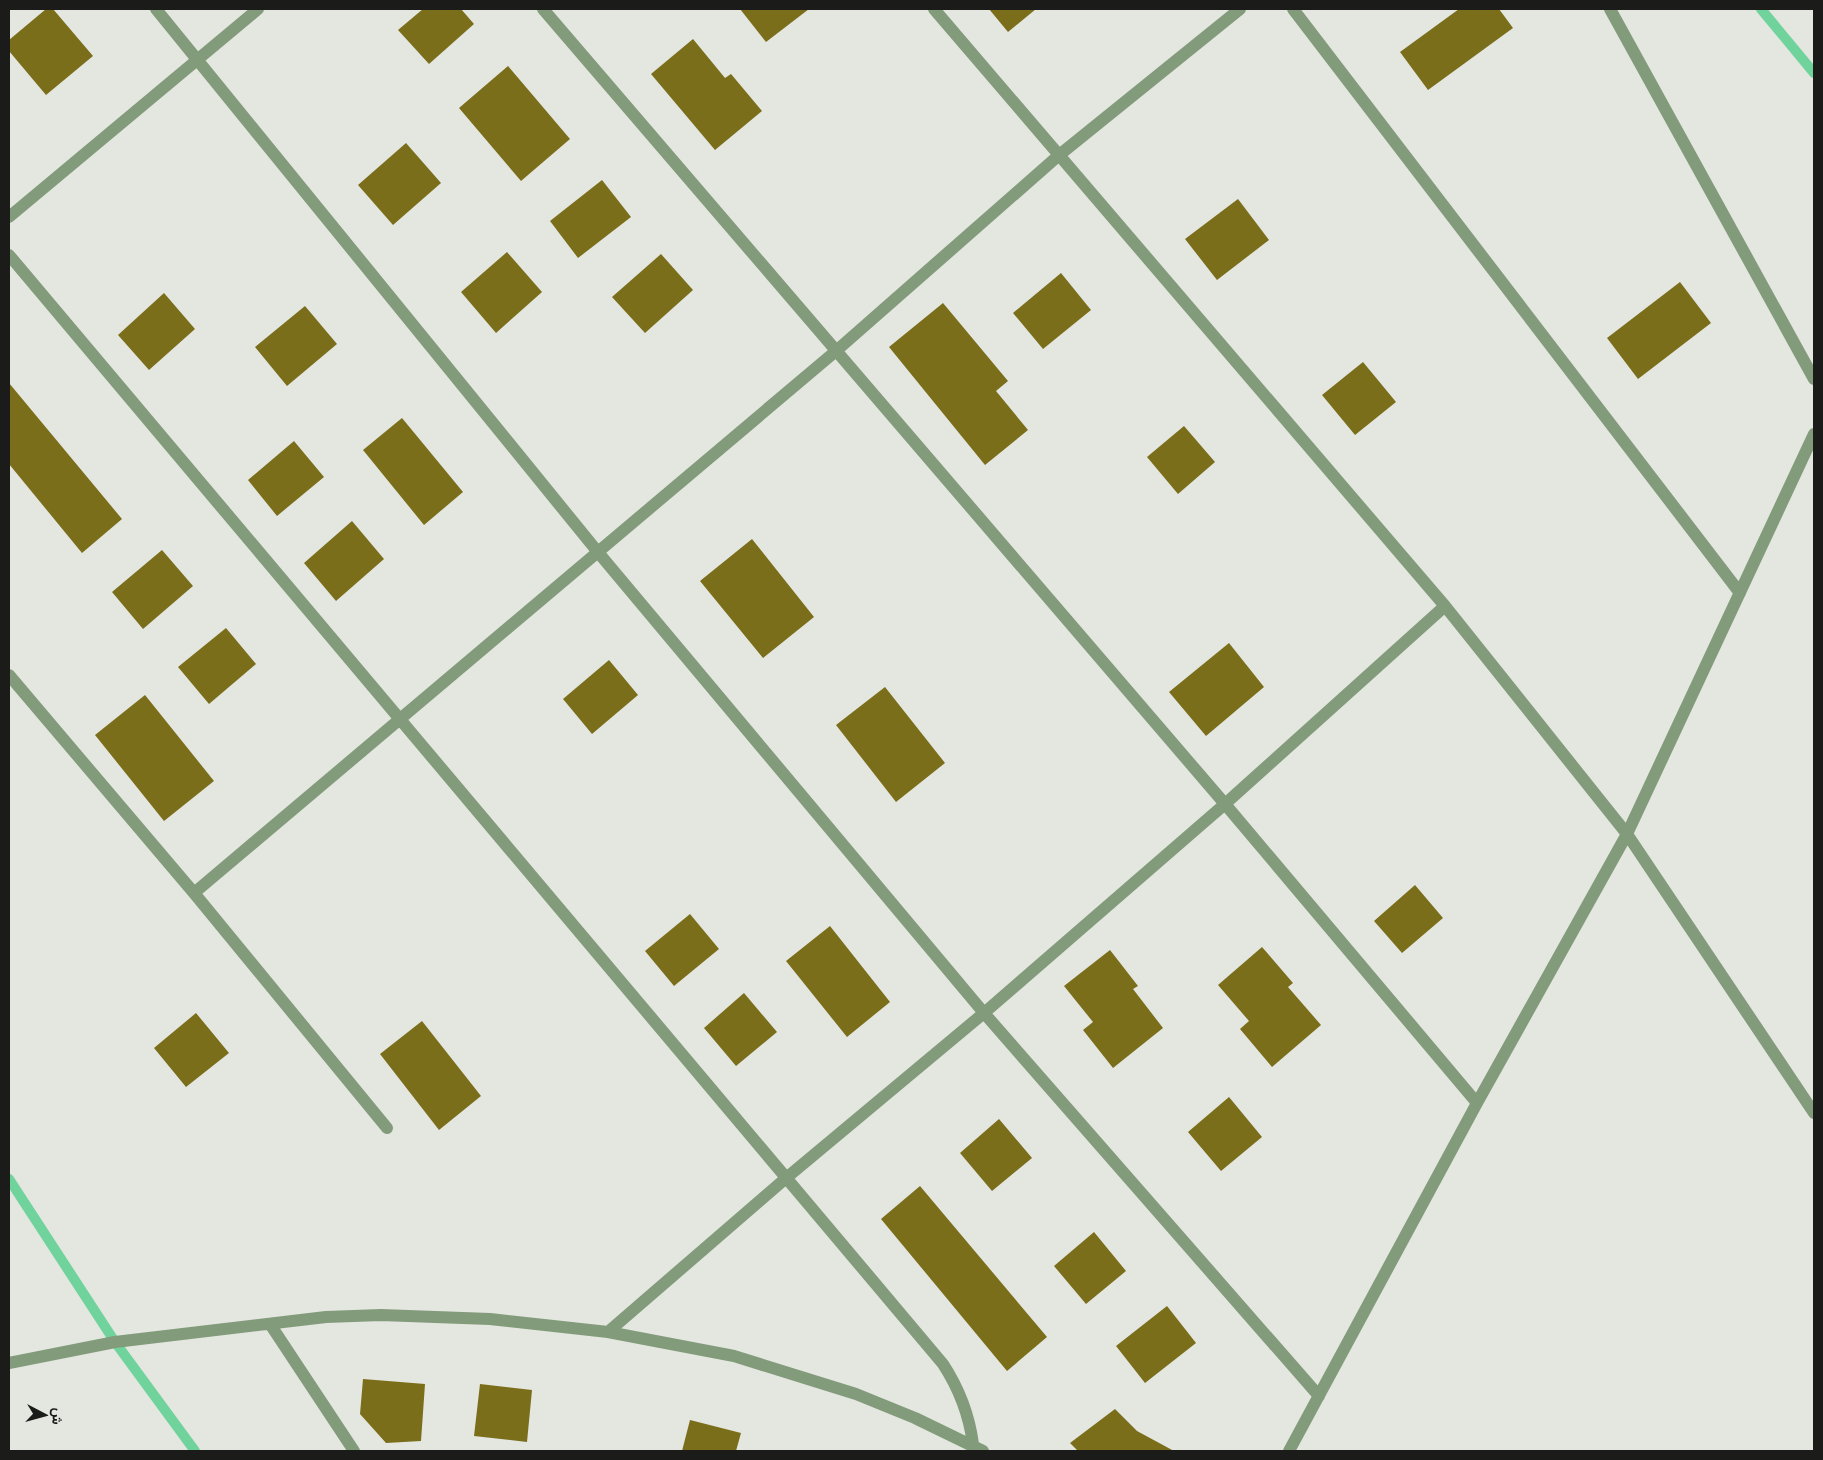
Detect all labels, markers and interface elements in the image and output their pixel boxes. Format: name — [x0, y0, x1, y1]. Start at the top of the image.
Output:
north arrow — [20, 1390, 70, 1440]
text: ش — [48, 1407, 67, 1426]

